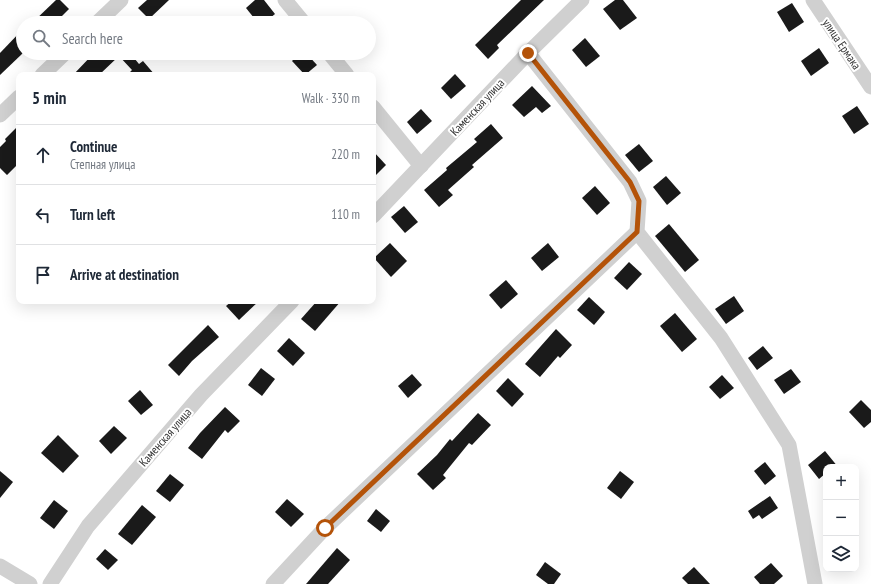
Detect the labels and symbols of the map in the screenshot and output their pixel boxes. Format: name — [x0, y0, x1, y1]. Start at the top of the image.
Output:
street label: улица Ермака — [820, 16, 865, 72]
route end — [519, 44, 537, 62]
street label: Каменская улица — [447, 75, 507, 139]
street label: Каменская улица — [136, 405, 195, 469]
route start — [316, 519, 334, 537]

